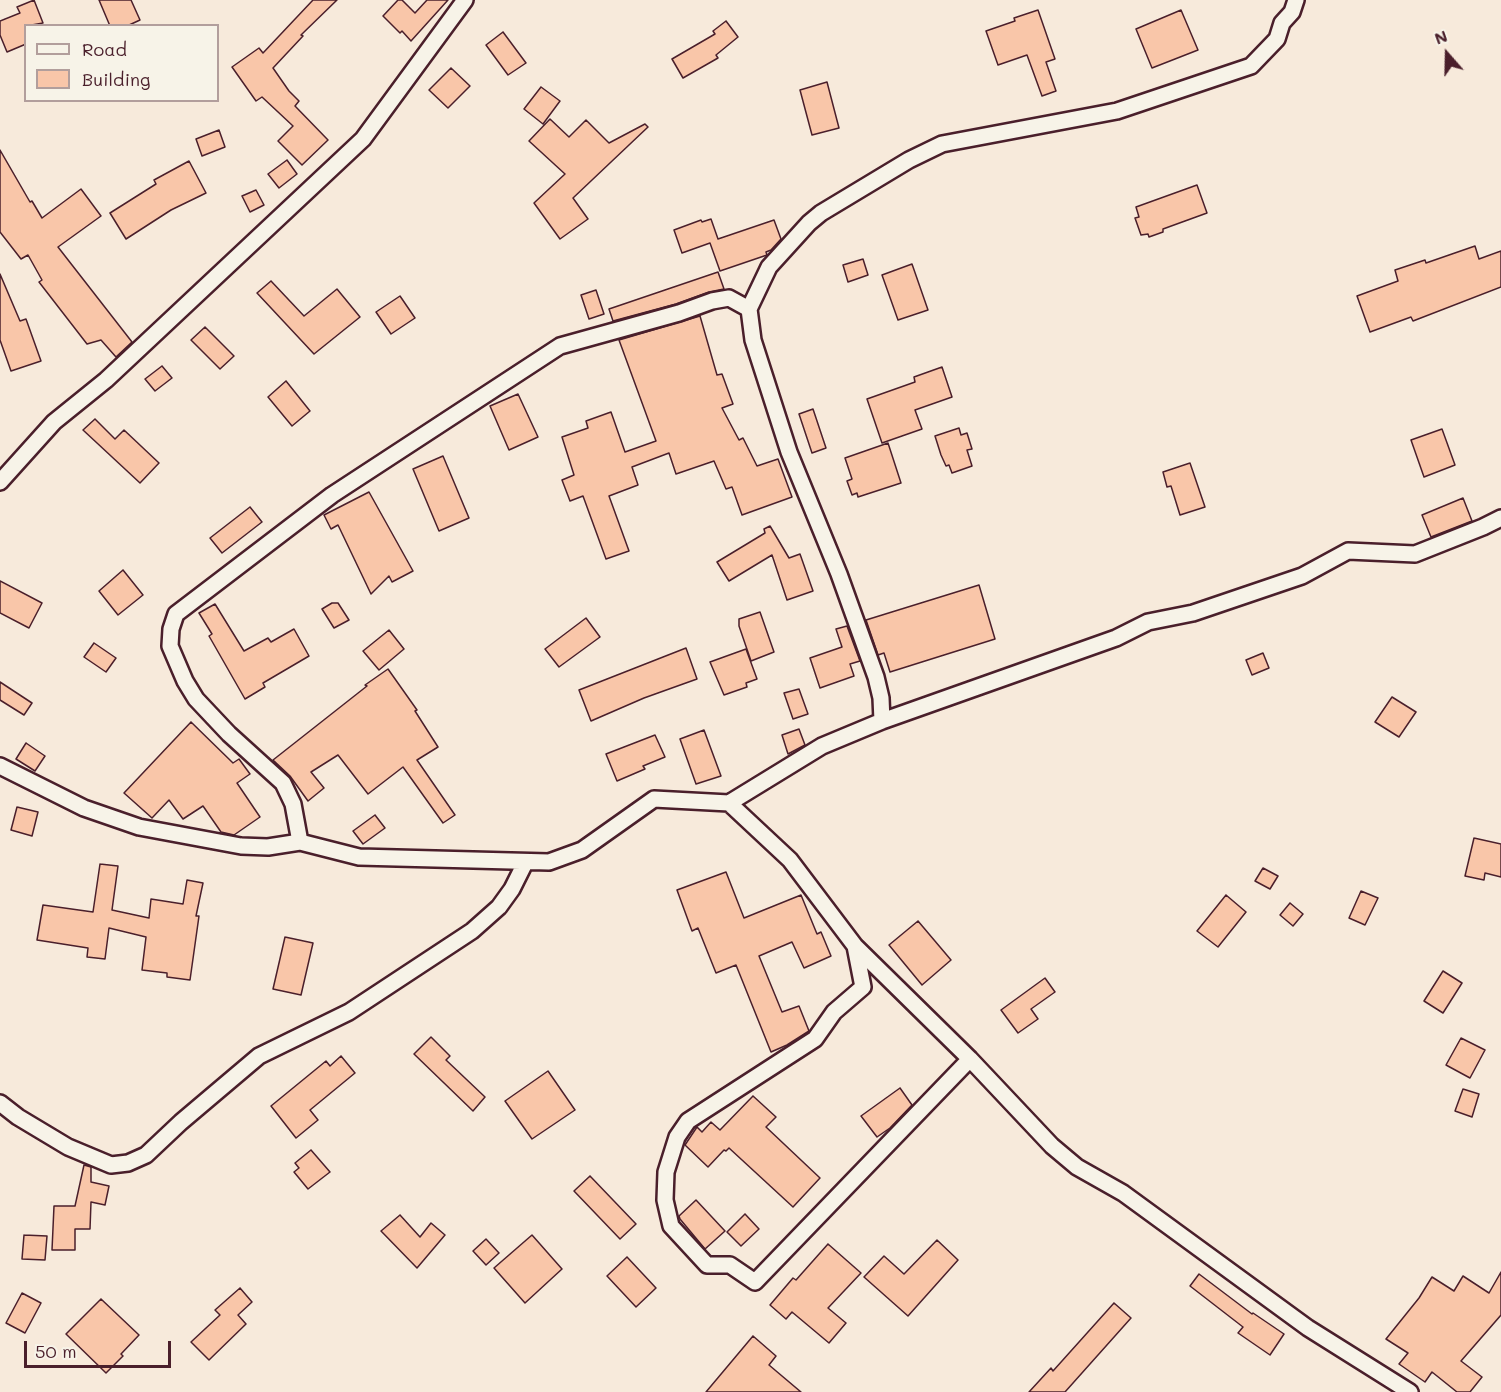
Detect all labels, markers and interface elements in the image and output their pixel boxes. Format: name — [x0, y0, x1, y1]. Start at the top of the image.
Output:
legend — [24, 24, 219, 102]
north arrow — [1417, 24, 1477, 84]
text: N — [1431, 25, 1450, 49]
text: Road — [82, 37, 127, 61]
text: Building — [82, 67, 150, 91]
scale bar — [27, 1329, 174, 1367]
text: 50 m — [35, 1339, 77, 1363]

